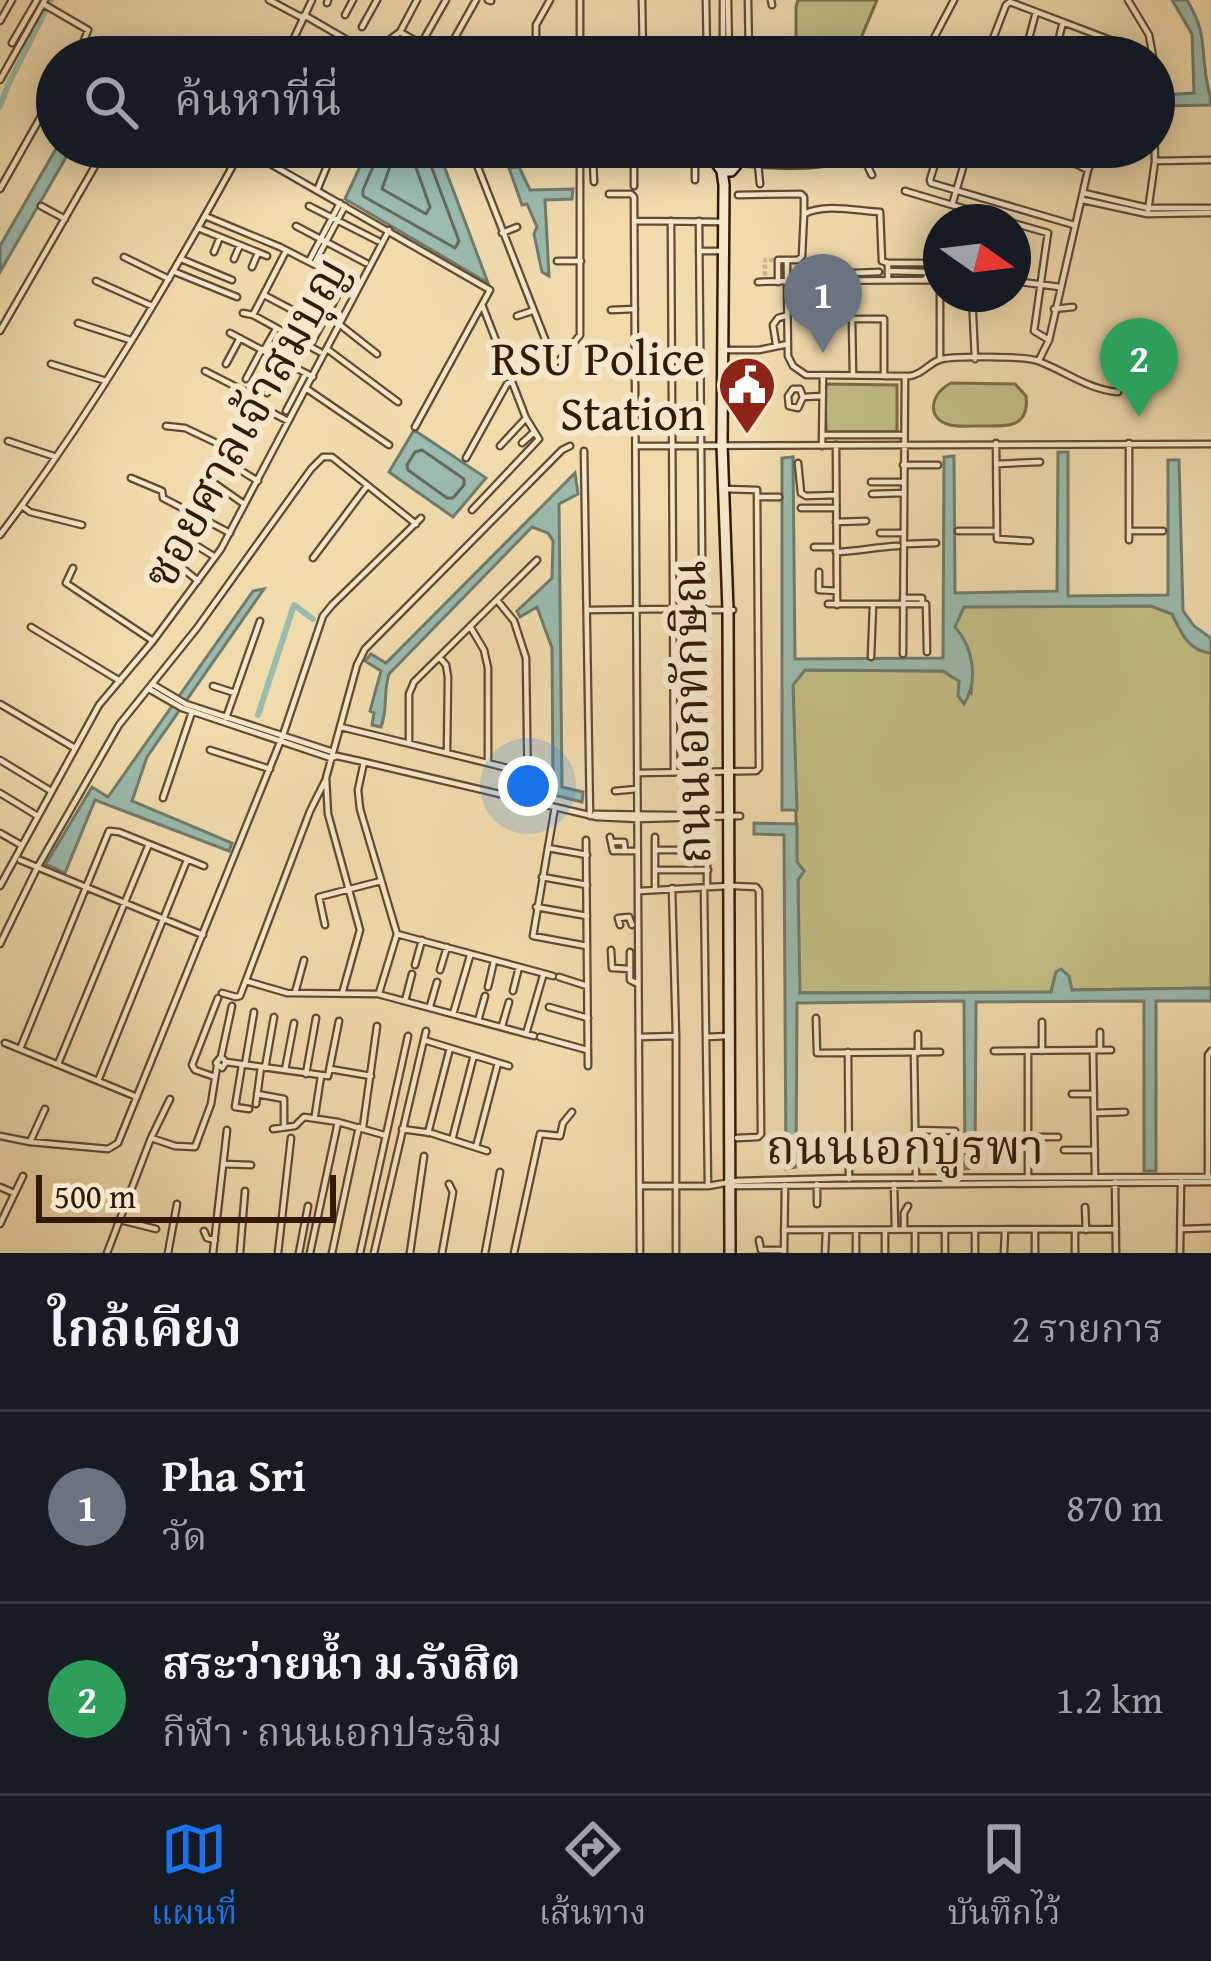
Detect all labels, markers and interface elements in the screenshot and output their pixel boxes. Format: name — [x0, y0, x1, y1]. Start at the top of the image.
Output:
search box — [36, 36, 1175, 168]
text: ค้นหาที่นี่ — [174, 66, 342, 131]
icon: search — [78, 69, 144, 135]
north arrow — [923, 204, 1031, 312]
street label: ซอยศาลเจ้าสมบุญ — [123, 243, 365, 601]
pin: 1 — [784, 254, 862, 353]
pin: 2 — [1100, 318, 1178, 417]
place label: RSU Police Station — [491, 322, 705, 448]
public building icon: RSU Police Station — [716, 354, 778, 436]
street label: ถนนเอกทักษิณ — [652, 559, 728, 865]
your location — [498, 756, 558, 816]
street label: ถนนเอกบูรพา — [766, 1111, 1044, 1182]
scale bar — [36, 1169, 336, 1222]
text: 500 m — [54, 1172, 136, 1220]
text: ใกล้เคียง — [48, 1290, 242, 1365]
text: 2 รายการ — [1011, 1299, 1163, 1356]
text: Pha Sri — [162, 1442, 306, 1507]
text: 1 — [77, 1478, 97, 1535]
text: 870 m — [1066, 1478, 1163, 1535]
text: วัด — [162, 1507, 207, 1564]
text: สระว่ายน้ำ ม.รังสิต — [162, 1630, 521, 1695]
text: 2 — [77, 1670, 97, 1727]
text: 1.2 km — [1056, 1670, 1163, 1727]
text: กีฬา · ถนนเอกประจิม — [162, 1703, 503, 1760]
tab: แผนที่ — [151, 1816, 237, 1942]
tab: เส้นทาง — [539, 1816, 646, 1942]
tab: บันทึกไว้ — [948, 1816, 1060, 1942]

